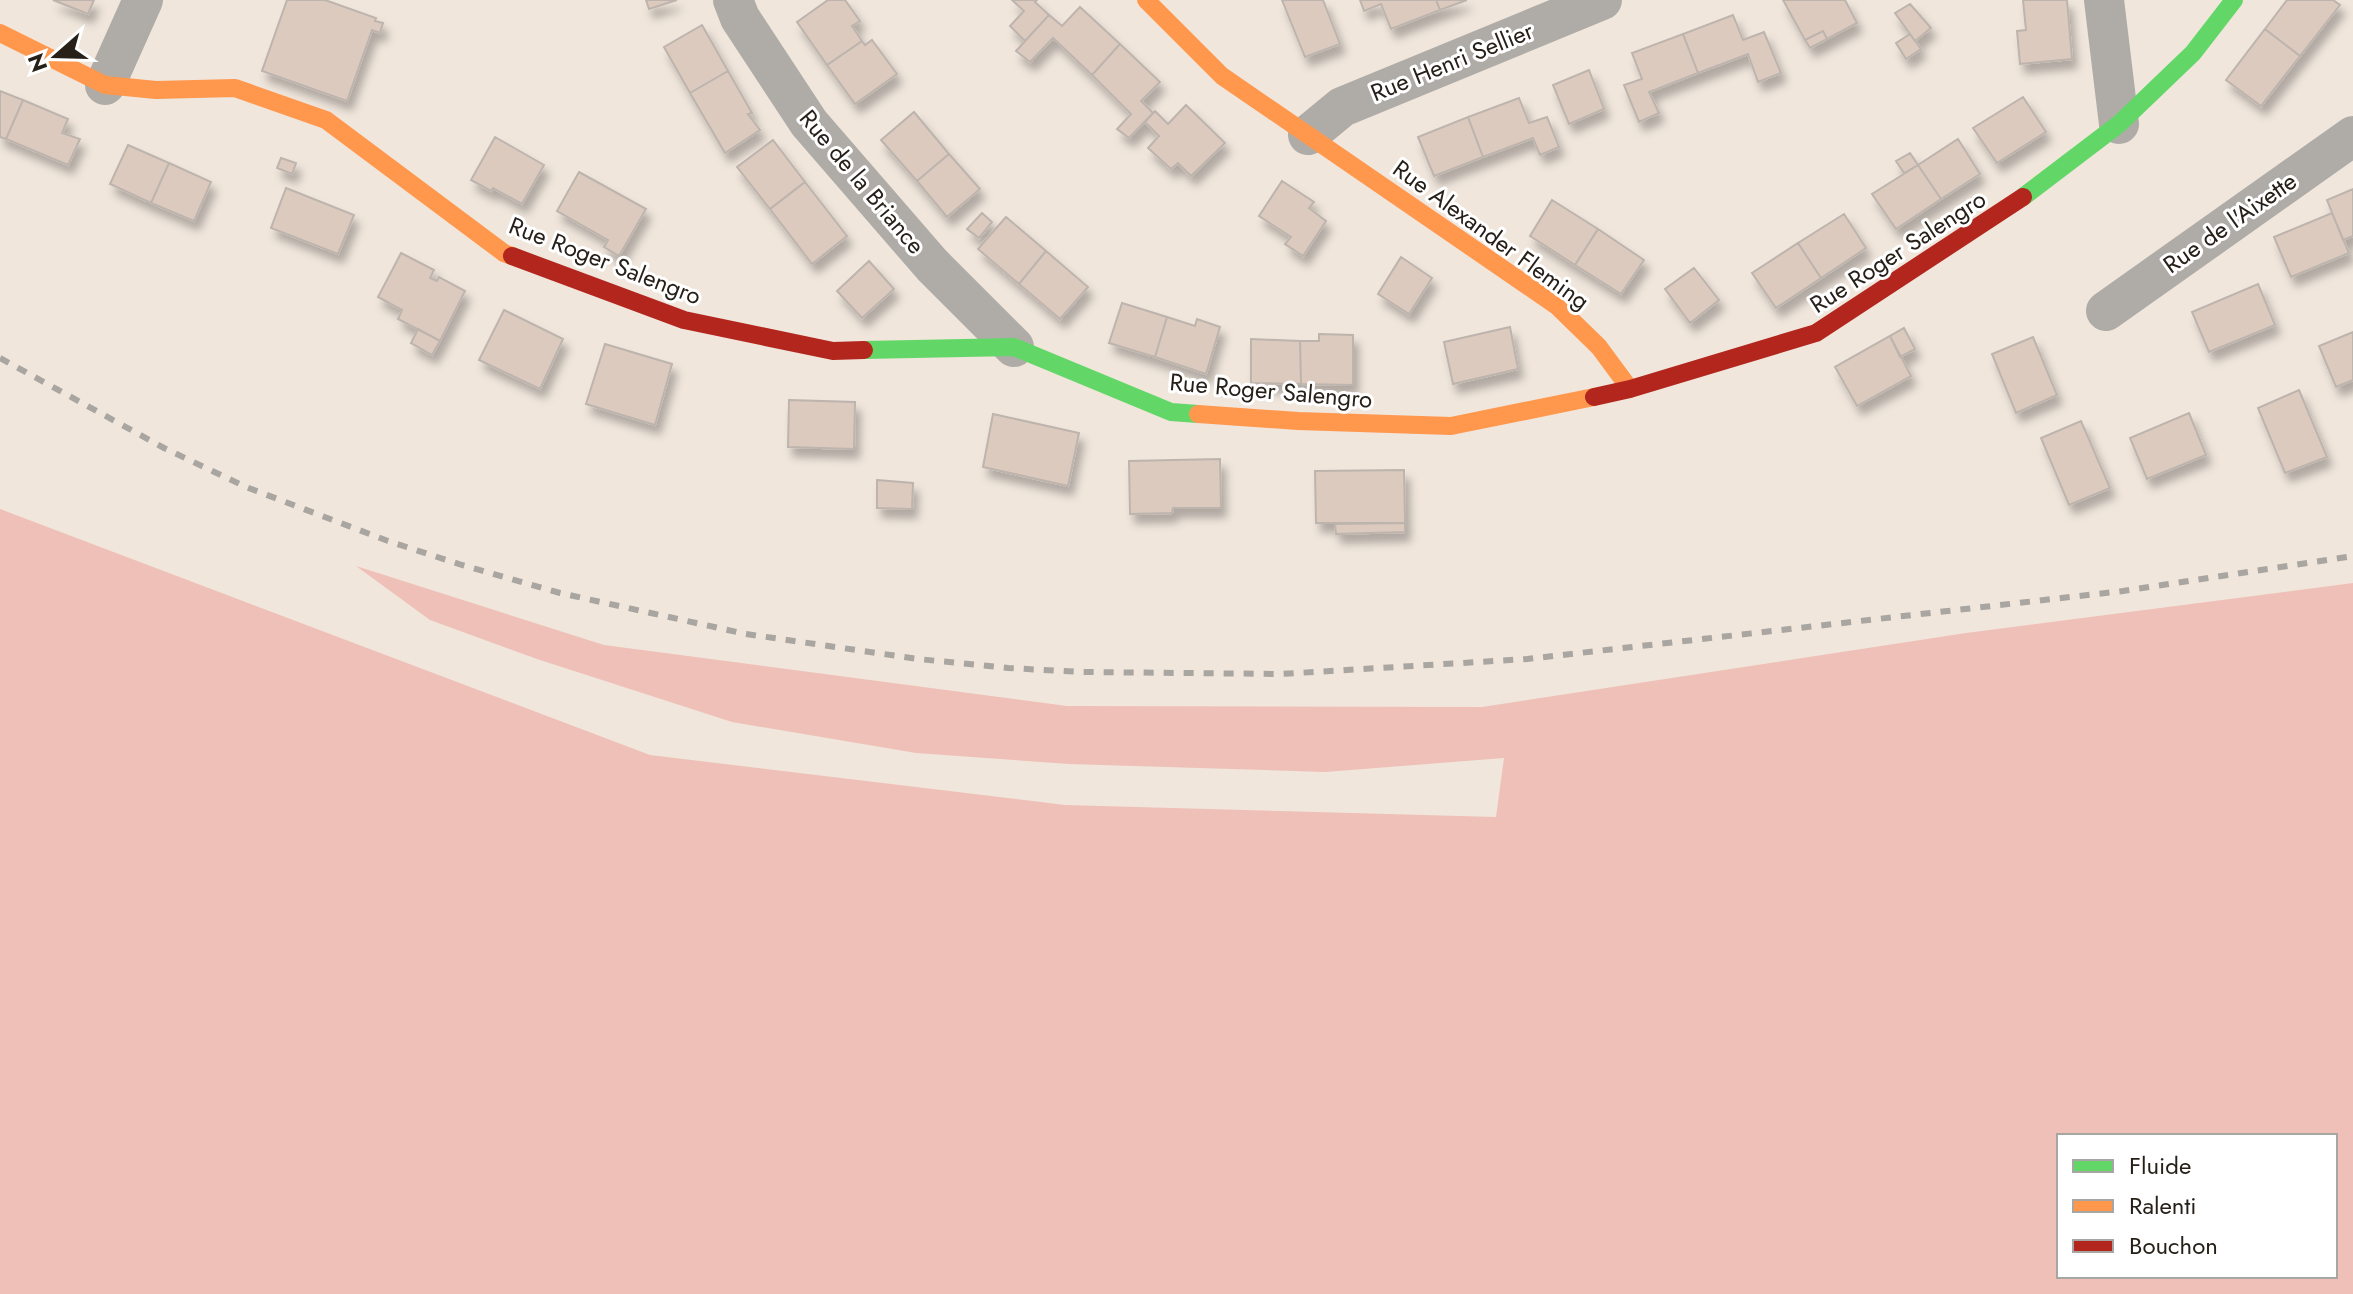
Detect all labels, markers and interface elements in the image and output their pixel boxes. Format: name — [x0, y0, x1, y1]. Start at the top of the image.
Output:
street label: Rue Henri Sellier — [1365, 13, 1539, 110]
north arrow — [16, 16, 96, 96]
text: N — [19, 49, 55, 77]
street label: Rue de la Briance — [791, 102, 933, 261]
street label: Rue Alexander Fleming — [1386, 151, 1597, 318]
street label: Rue de l'Aixette — [2156, 164, 2303, 282]
street label: Rue Roger Salengro — [1803, 181, 1993, 322]
street label: Rue Roger Salengro — [504, 208, 706, 313]
street label: Rue Roger Salengro — [1168, 364, 1374, 417]
legend — [2057, 1134, 2337, 1278]
text: Fluide — [2129, 1148, 2191, 1183]
text: Ralenti — [2129, 1188, 2196, 1223]
text: Bouchon — [2129, 1228, 2218, 1263]

